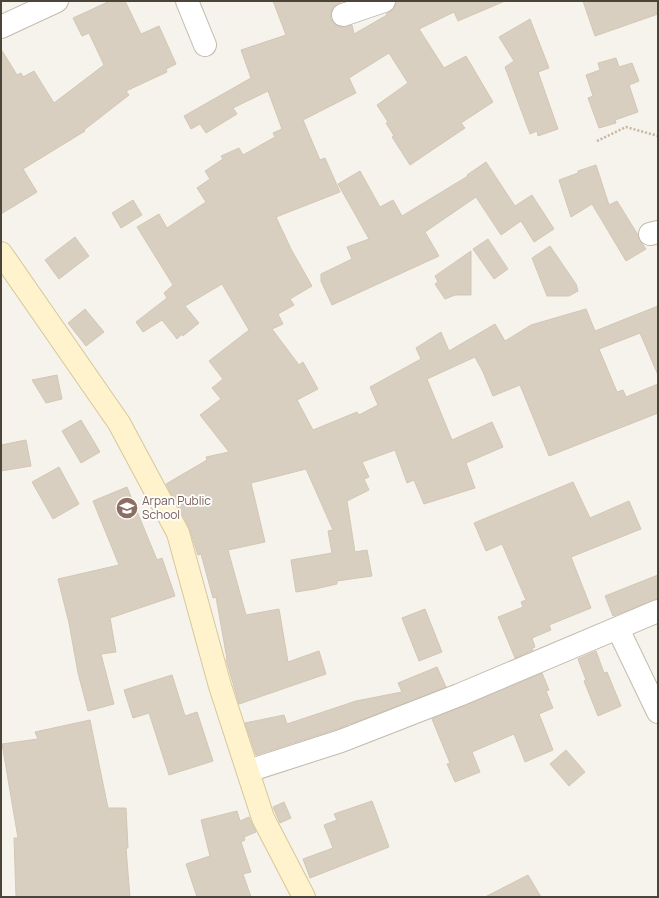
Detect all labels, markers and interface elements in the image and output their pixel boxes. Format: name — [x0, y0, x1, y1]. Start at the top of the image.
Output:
place label: Arpan Public School — [142, 492, 211, 523]
school or university icon: Arpan Public School — [114, 495, 140, 521]

